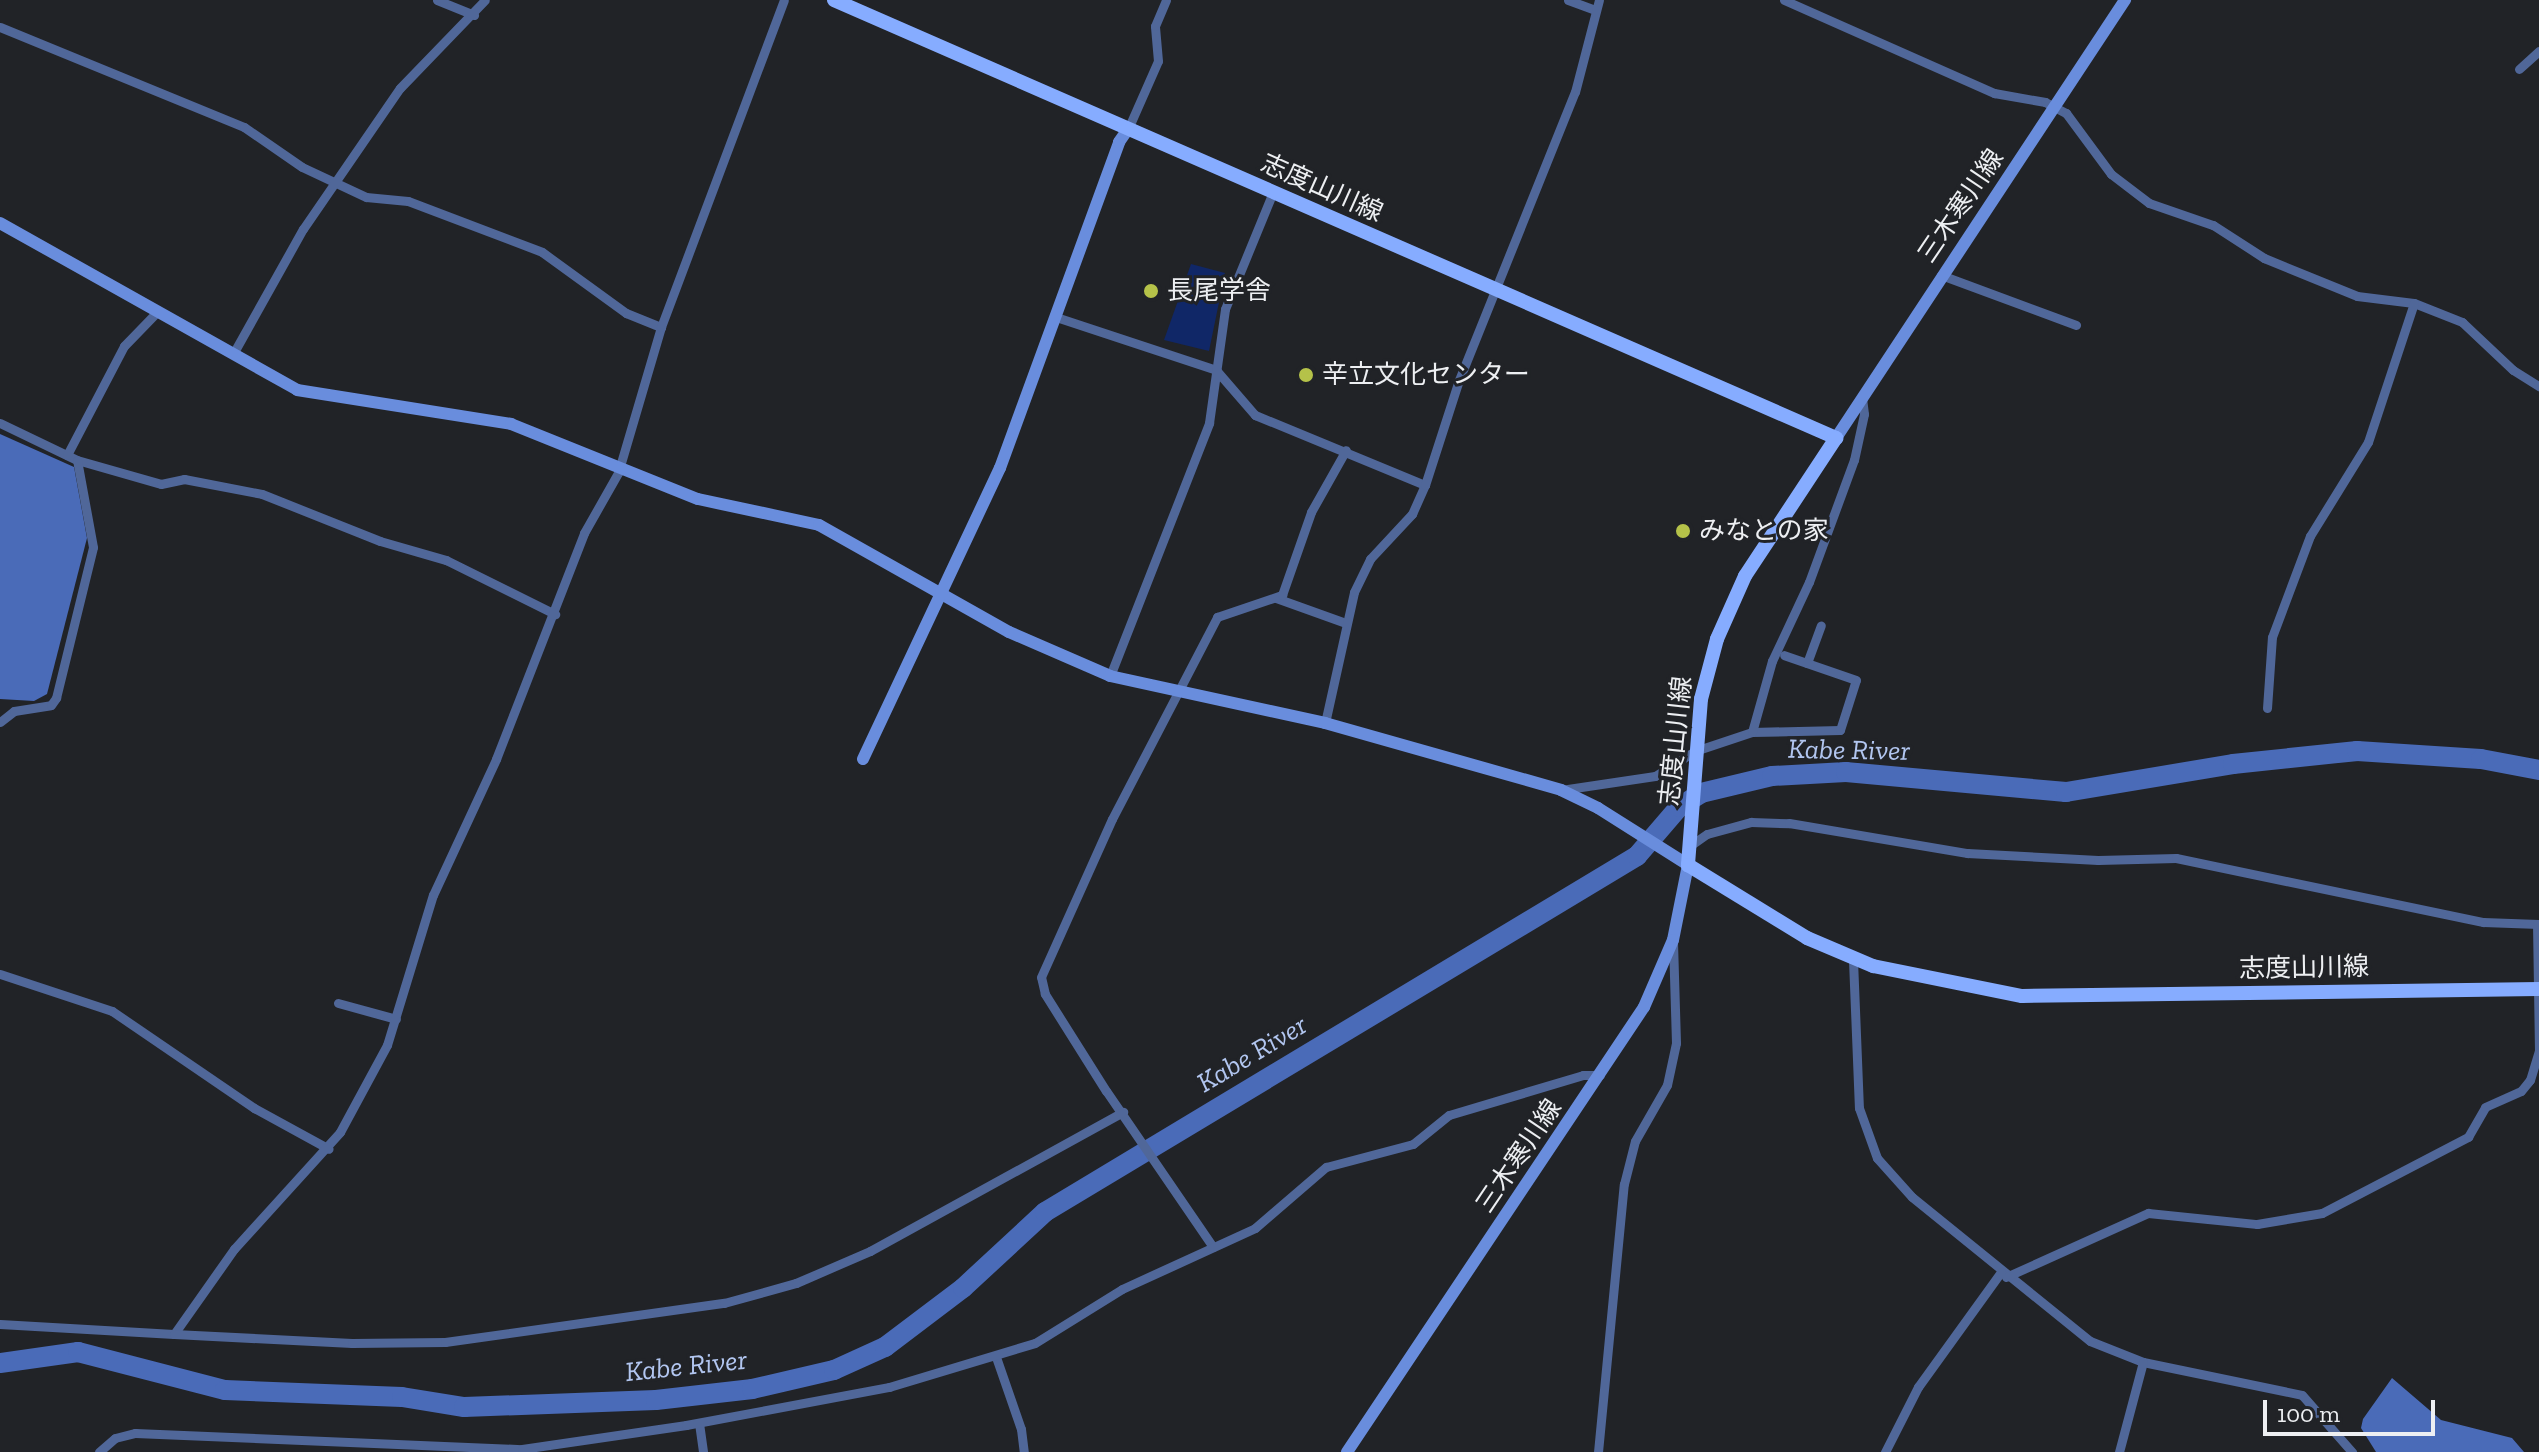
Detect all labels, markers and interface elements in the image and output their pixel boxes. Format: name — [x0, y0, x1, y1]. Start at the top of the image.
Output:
street label: 三木寒川線 — [1912, 143, 2010, 269]
street label: 志度山川線 — [1256, 147, 1388, 229]
place label: 長尾学舎 — [1167, 275, 1271, 307]
marker: 長尾学舎 — [1142, 282, 1160, 300]
place label: 辛立文化センター — [1322, 359, 1530, 391]
marker: 辛立文化センター — [1297, 366, 1315, 384]
place label: みなとの家 — [1699, 515, 1829, 547]
marker: みなとの家 — [1674, 522, 1692, 540]
street label: 志度山川線 — [1654, 675, 1698, 807]
water label: Kabe River — [1788, 732, 1910, 768]
street label: 志度山川線 — [2239, 951, 2369, 985]
water label: Kabe River — [1191, 1008, 1313, 1100]
street label: 三木寒川線 — [1470, 1093, 1568, 1219]
water label: Kabe River — [623, 1343, 749, 1389]
scale bar — [2267, 1384, 2439, 1434]
text: 100 m — [2277, 1399, 2340, 1428]

